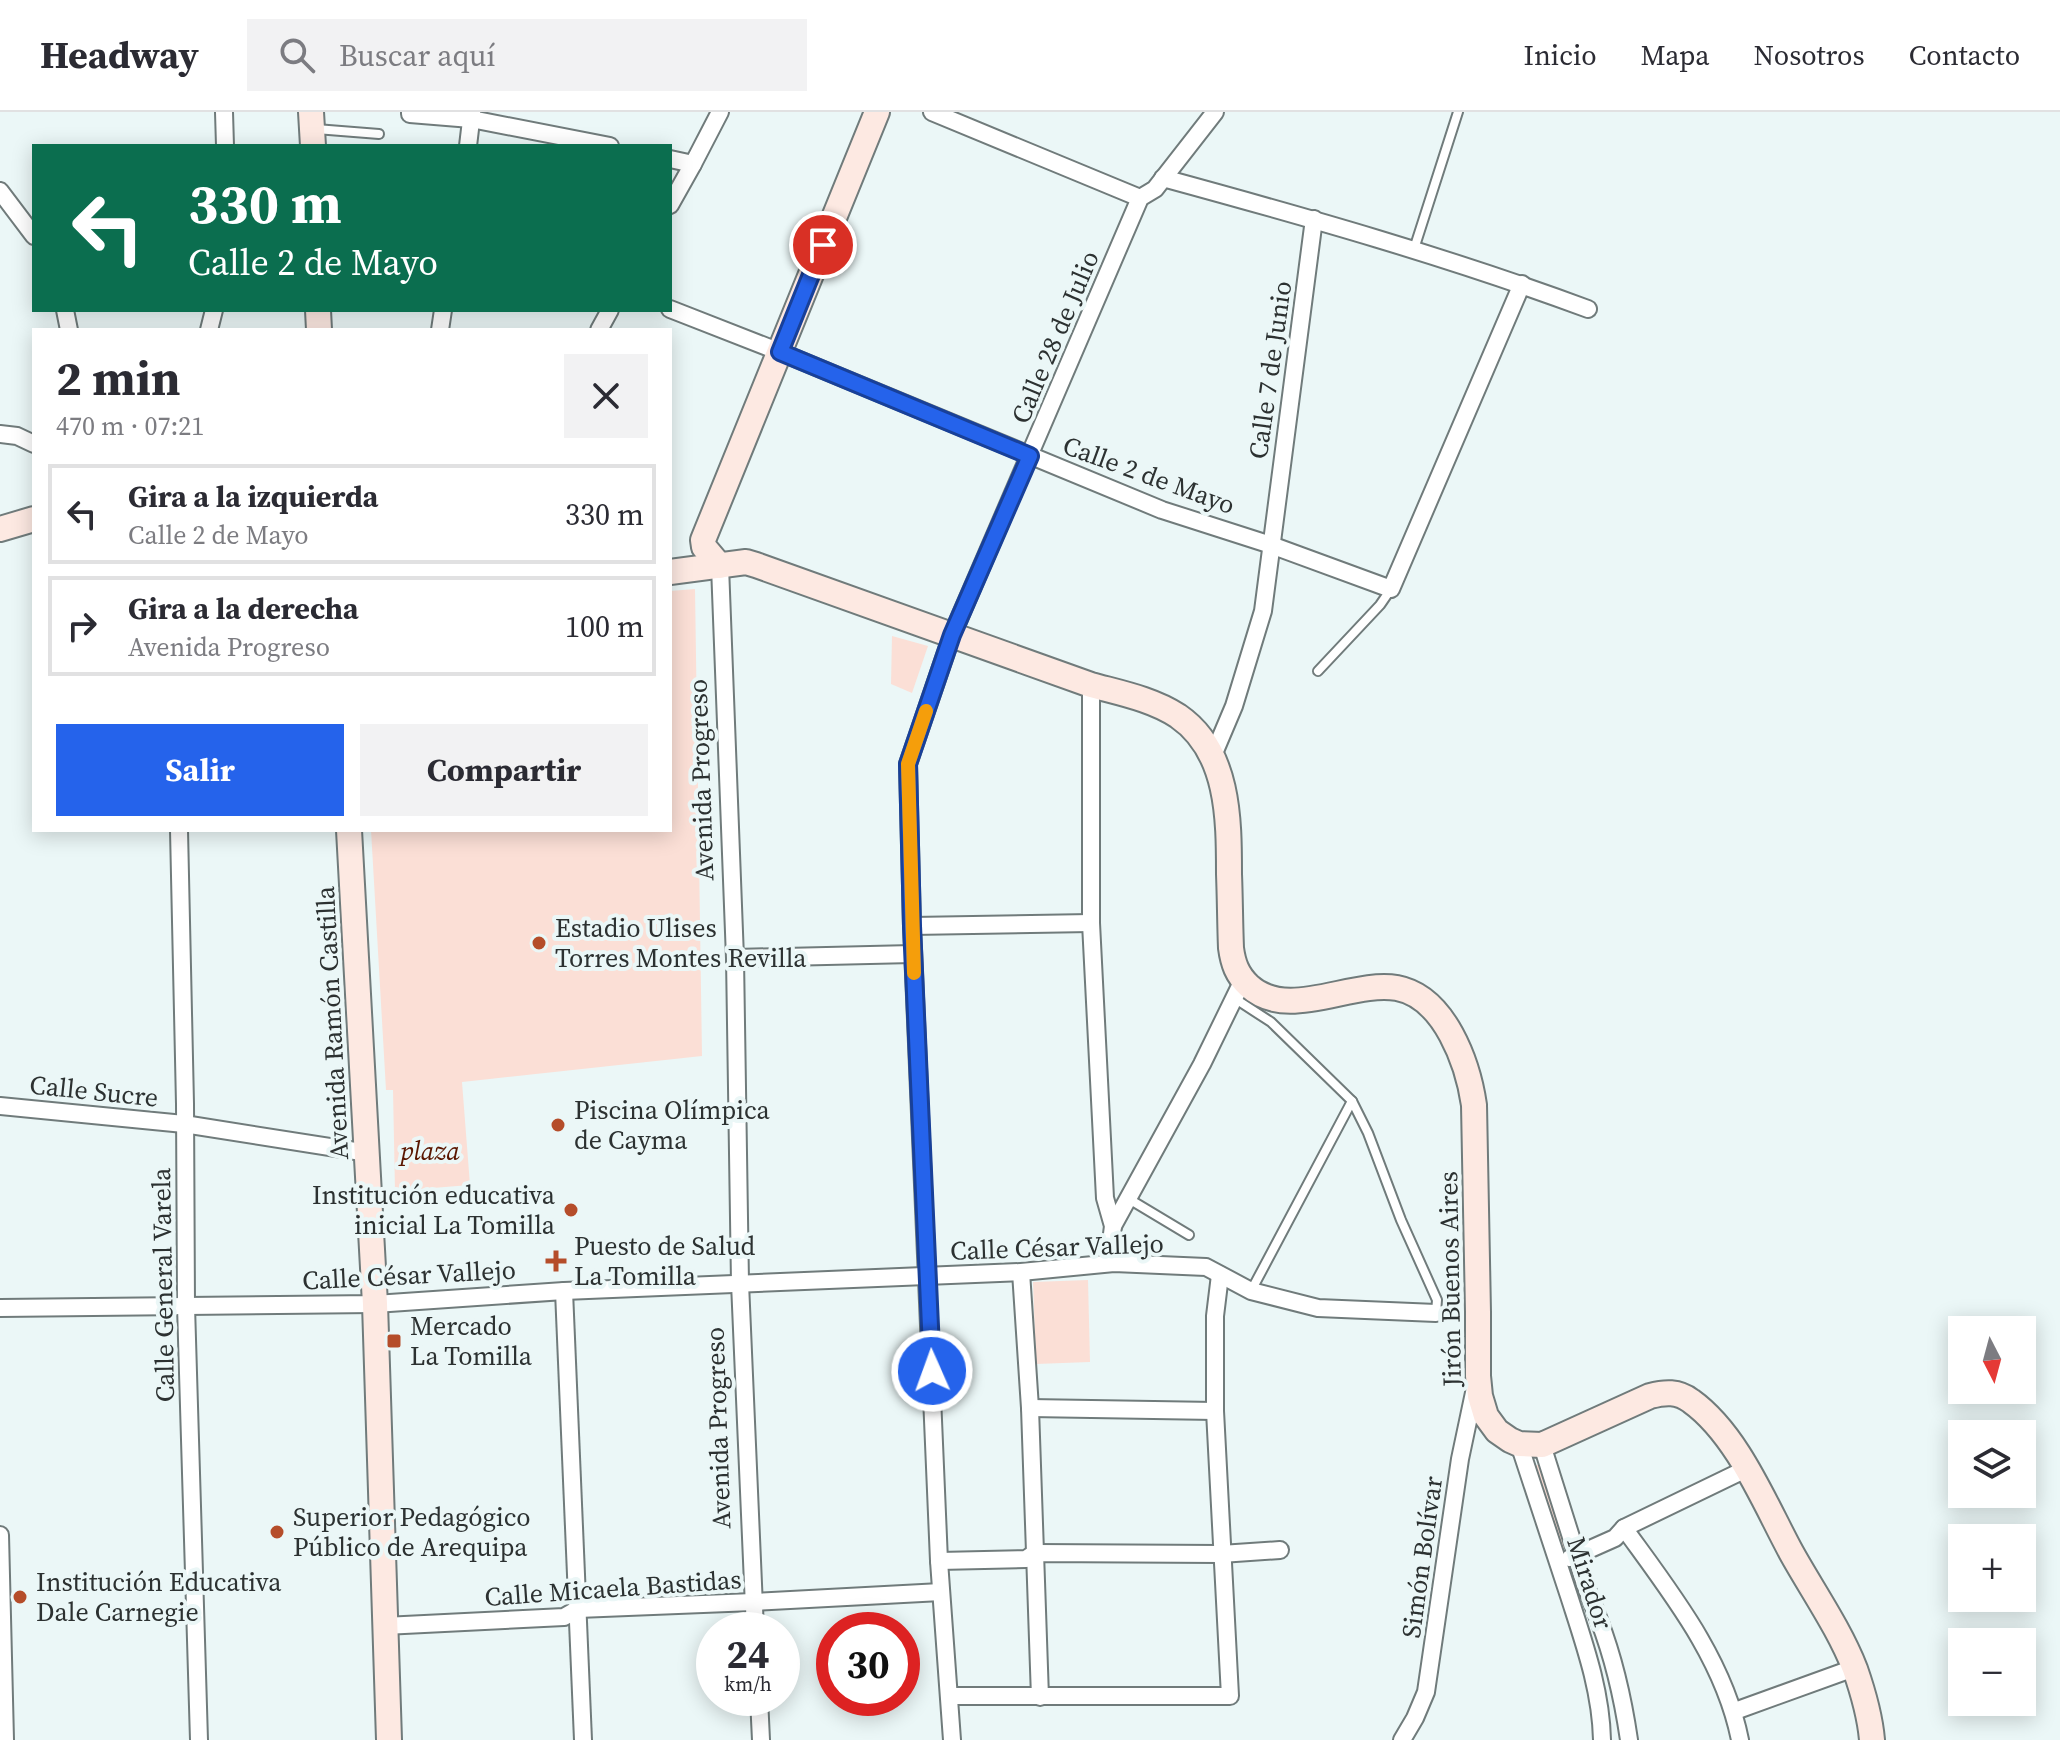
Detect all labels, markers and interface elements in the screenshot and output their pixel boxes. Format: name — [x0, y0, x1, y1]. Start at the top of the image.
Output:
search box — [247, 19, 807, 91]
text: Headway — [40, 29, 199, 81]
icon: search — [275, 33, 319, 77]
text: Buscar aquí — [339, 35, 496, 76]
text: Inicio — [1524, 36, 1597, 74]
text: Mapa — [1641, 36, 1710, 74]
text: Nosotros — [1754, 36, 1865, 74]
text: Contacto — [1909, 36, 2020, 74]
text: 330 m — [188, 165, 342, 242]
icon: left — [56, 176, 160, 280]
pin — [789, 211, 857, 279]
icon: arrive — [801, 223, 845, 267]
text: Calle 2 de Mayo — [188, 238, 438, 287]
street label: Calle 28 de Julio — [1002, 245, 1108, 429]
street label: Calle 7 de Junio — [1240, 279, 1300, 461]
text: 2 min — [56, 345, 181, 411]
button: close — [564, 354, 648, 438]
text: 470 m · 07:21 — [56, 408, 204, 444]
street label: Calle 2 de Mayo — [1058, 427, 1240, 523]
text: Gira a la izquierda — [128, 476, 378, 517]
icon: left — [60, 492, 104, 536]
text: 330 m — [565, 494, 644, 535]
text: Calle 2 de Mayo — [128, 517, 309, 553]
text: Gira a la derecha — [128, 588, 359, 629]
icon: right — [60, 604, 104, 648]
text: 100 m — [565, 606, 644, 647]
text: Avenida Progreso — [128, 629, 330, 665]
street label: Avenida Progreso — [679, 678, 723, 882]
button: Salir — [56, 724, 344, 816]
button: Compartir — [360, 724, 648, 816]
street label: Avenida Ramón Castilla — [307, 884, 357, 1161]
place label: Estadio Ulises Torres Montes Revilla — [555, 910, 807, 976]
marker: Estadio Ulises Torres Montes Revilla — [530, 934, 548, 952]
street label: Calle Sucre — [28, 1066, 160, 1116]
place label: Piscina Olímpica de Cayma — [574, 1092, 771, 1158]
marker: Piscina Olímpica de Cayma — [549, 1116, 567, 1134]
park label: plaza — [398, 1133, 460, 1169]
street label: Calle General Varela — [143, 1167, 183, 1403]
street label: Jirón Buenos Aires — [1430, 1171, 1470, 1388]
place label: Institución educativa inicial La Tomilla — [312, 1177, 556, 1243]
marker: Institución educativa inicial La Tomilla — [562, 1201, 580, 1219]
street label: Calle César Vallejo — [950, 1225, 1164, 1269]
place label: Puesto de Salud La Tomilla — [574, 1228, 756, 1294]
marker: Puesto de Salud La Tomilla — [545, 1250, 567, 1272]
street label: Calle César Vallejo — [301, 1251, 517, 1299]
place label: Mercado La Tomilla — [410, 1308, 533, 1374]
north arrow — [1948, 1316, 2036, 1404]
map controls — [1948, 1316, 2036, 1716]
street label: Avenida Progreso — [696, 1326, 740, 1530]
position arrow — [890, 1329, 974, 1413]
marker: Mercado La Tomilla — [385, 1332, 403, 1350]
button: layers — [1948, 1420, 2036, 1508]
street label: Simón Bolívar — [1393, 1474, 1451, 1640]
place label: Superior Pedagógico Público de Arequipa — [293, 1499, 531, 1565]
marker: Superior Pedagógico Público de Arequipa — [268, 1523, 286, 1541]
button: + — [1948, 1524, 2036, 1612]
street label: Mirador — [1558, 1532, 1622, 1634]
street label: Calle Micaela Bastidas — [483, 1561, 743, 1615]
place label: Institución Educativa Dale Carnegie — [36, 1564, 282, 1630]
marker: Institución Educativa Dale Carnegie — [11, 1588, 29, 1606]
speed limit sign: 30 — [816, 1612, 920, 1716]
text: 24 — [726, 1627, 770, 1681]
button: − — [1948, 1628, 2036, 1716]
text: km/h — [724, 1670, 772, 1698]

